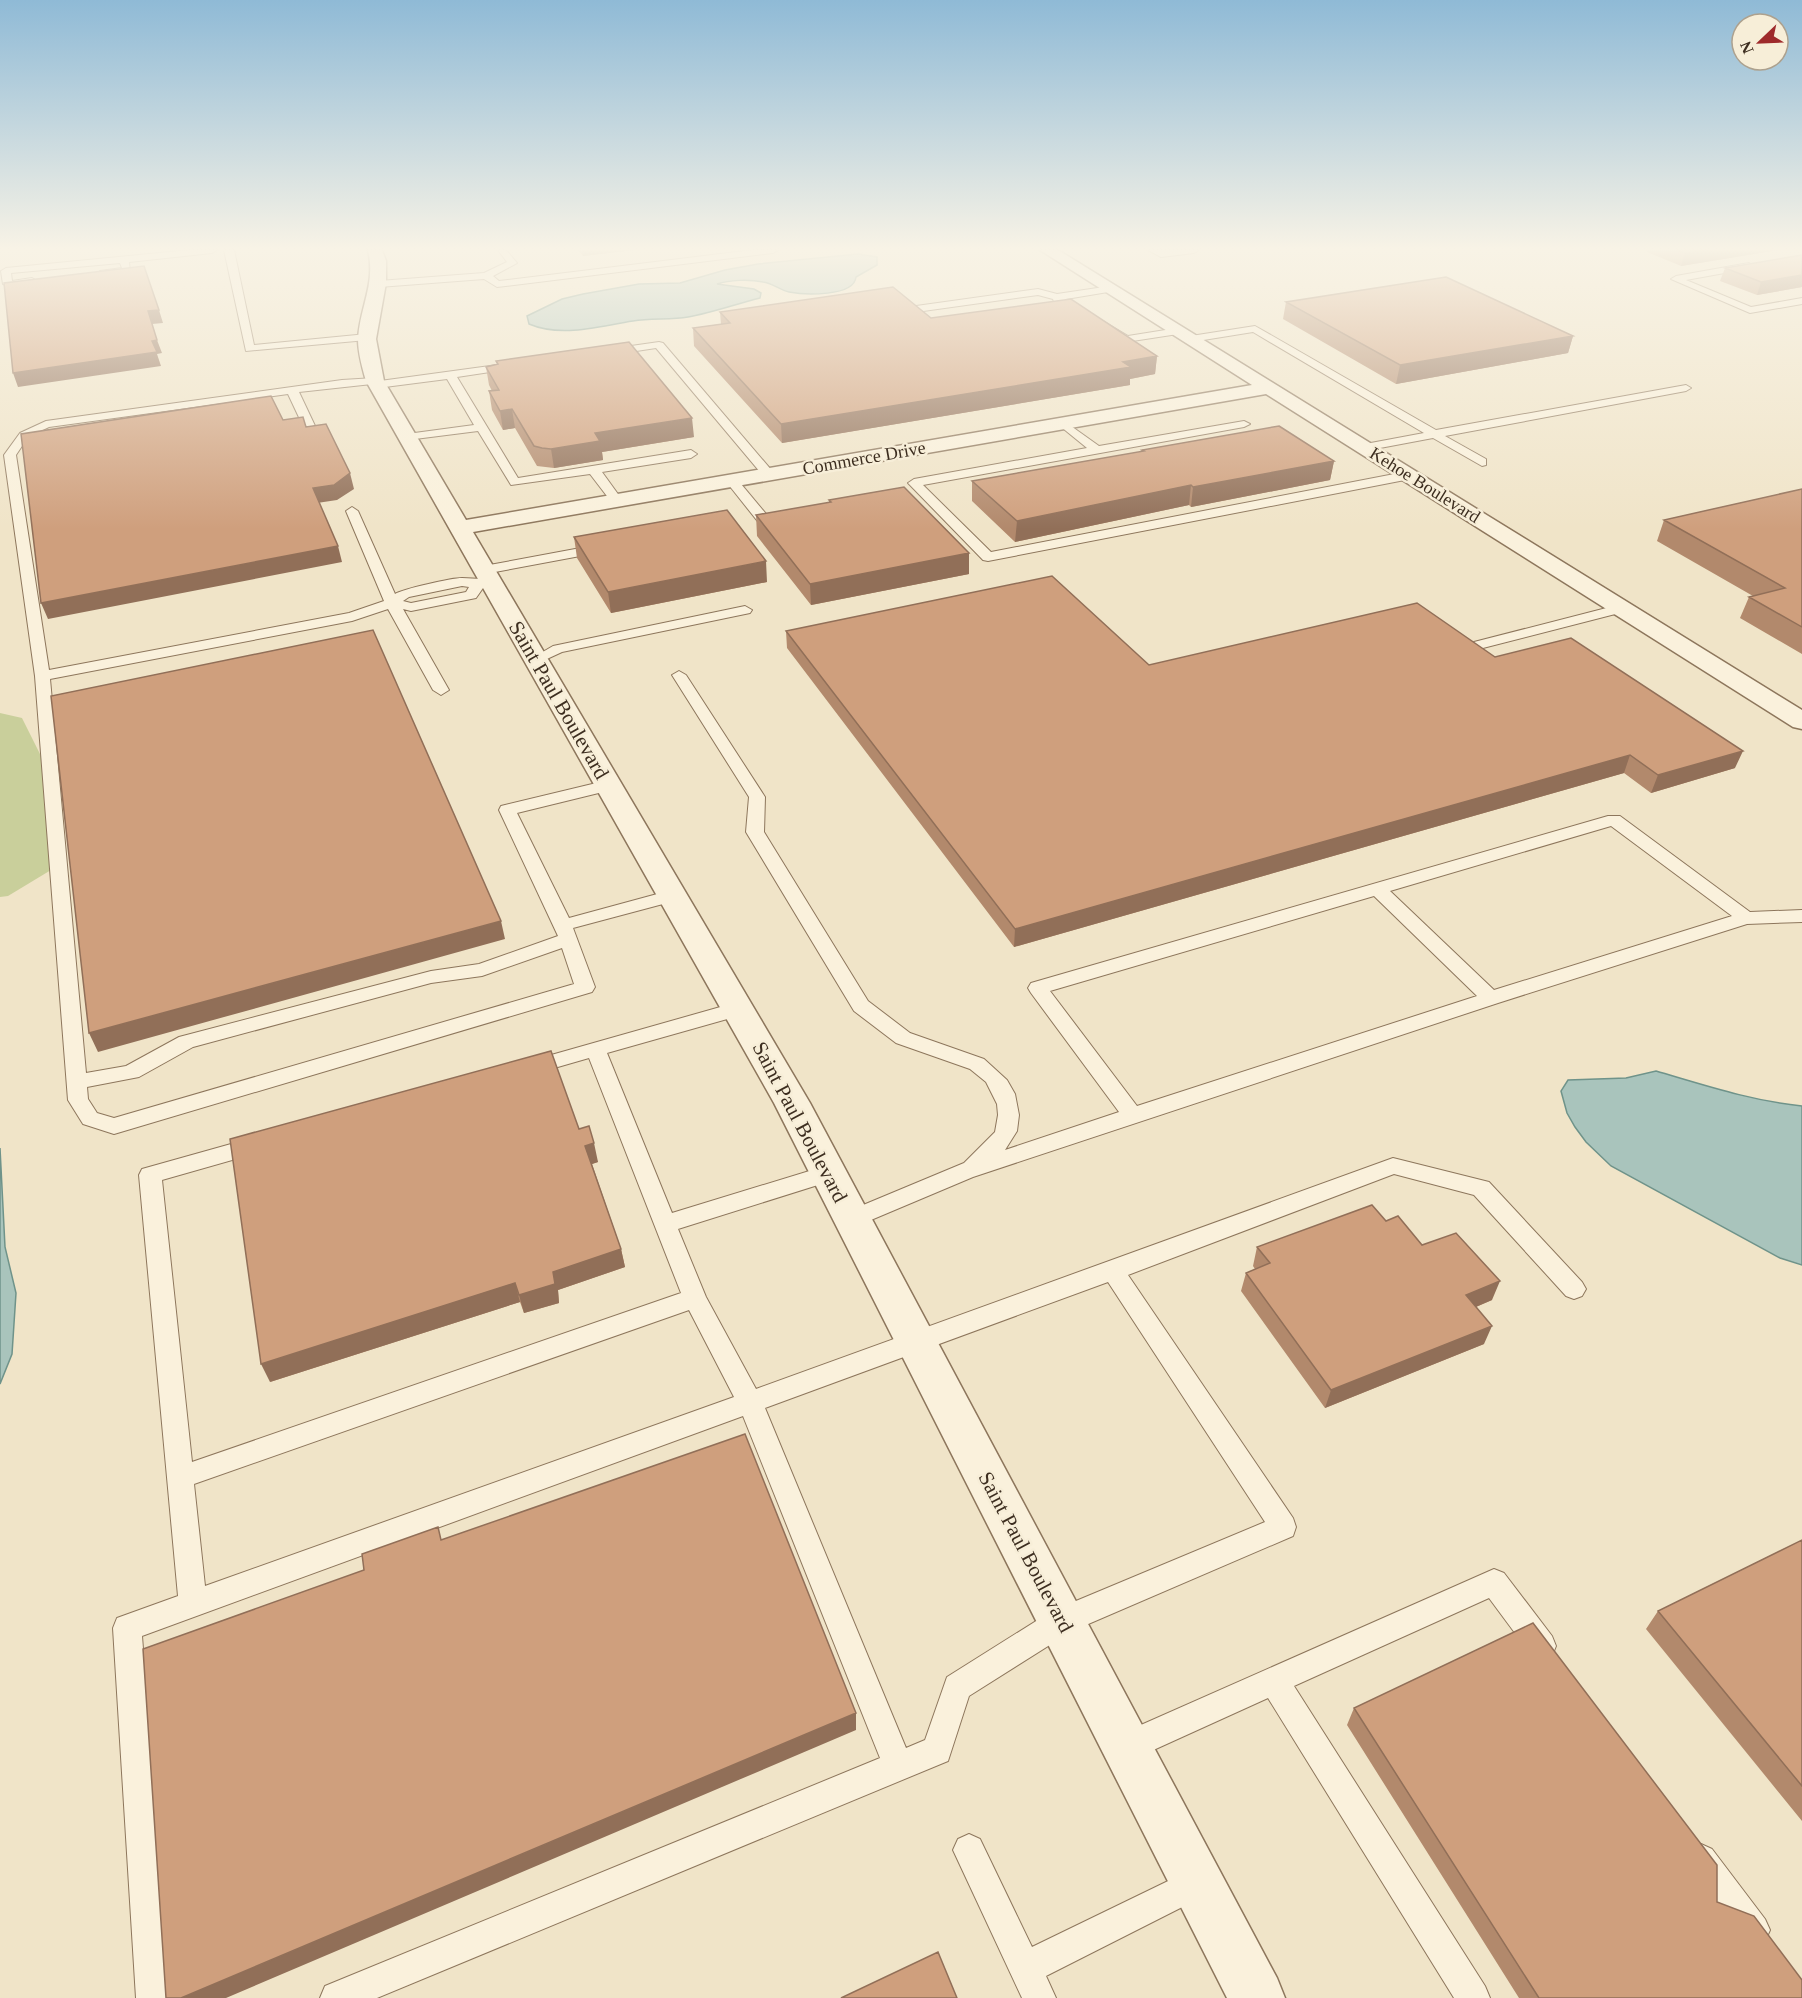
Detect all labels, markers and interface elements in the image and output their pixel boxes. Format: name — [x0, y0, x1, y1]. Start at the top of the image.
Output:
north arrow — [1730, 12, 1790, 72]
text: N — [1736, 39, 1757, 56]
street label: Commerce Drive — [801, 437, 927, 479]
street label: Kehoe Boulevard — [1366, 443, 1484, 527]
street label: Saint Paul Boulevard — [504, 617, 614, 784]
street label: Saint Paul Boulevard — [748, 1038, 853, 1207]
street label: Saint Paul Boulevard — [974, 1468, 1079, 1637]

